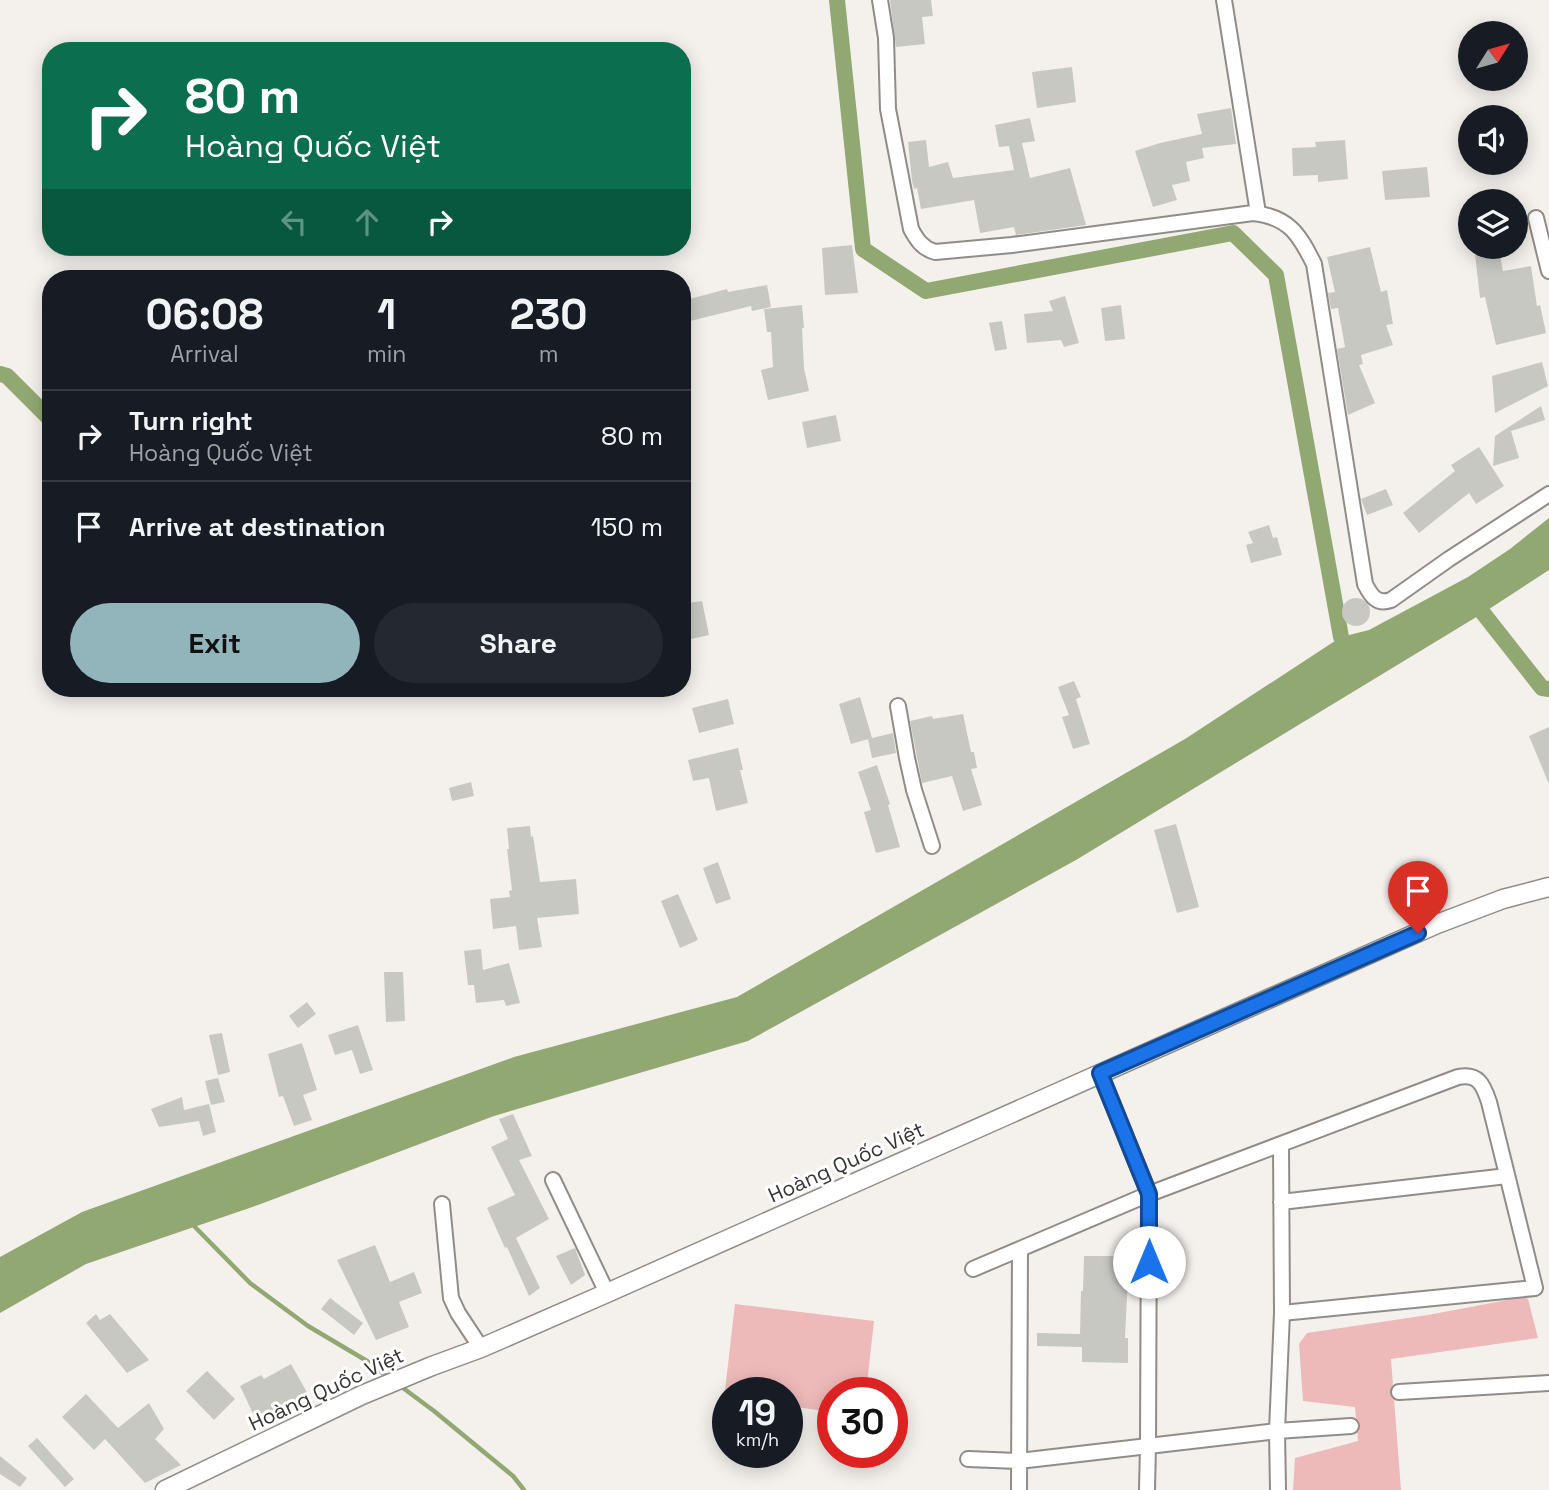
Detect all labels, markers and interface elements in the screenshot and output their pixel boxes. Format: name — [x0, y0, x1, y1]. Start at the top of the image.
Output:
north arrow — [1458, 21, 1528, 91]
map controls — [1458, 21, 1528, 259]
text: 80 m — [185, 65, 300, 127]
icon: right — [70, 70, 161, 161]
button: sound — [1458, 105, 1528, 175]
text: Hoàng Quốc Việt — [185, 126, 441, 166]
button: layers — [1458, 189, 1528, 259]
icon: left — [275, 203, 313, 241]
icon: ahead — [348, 203, 386, 241]
icon: right — [421, 203, 459, 241]
text: 06:08 — [145, 288, 264, 341]
text: 1 — [377, 288, 396, 341]
text: 230 — [510, 288, 588, 341]
text: Arrival — [170, 339, 239, 369]
text: min — [367, 339, 406, 369]
text: m — [539, 339, 559, 369]
text: Turn right — [129, 404, 253, 438]
icon: right — [70, 417, 108, 455]
text: 80 m — [601, 419, 663, 453]
text: Hoàng Quốc Việt — [129, 438, 313, 468]
icon: arrive — [70, 508, 108, 546]
text: Arrive at destination — [129, 510, 386, 544]
text: 150 m — [591, 510, 663, 544]
button: Exit — [70, 603, 360, 683]
button: Share — [374, 603, 663, 683]
pin — [1388, 861, 1448, 933]
icon: arrive — [1399, 872, 1437, 910]
street label: Hoàng Quốc Việt — [764, 1116, 928, 1208]
position arrow — [1112, 1225, 1186, 1299]
street label: Hoàng Quốc Việt — [244, 1341, 408, 1437]
speed limit sign: 30 — [817, 1377, 908, 1468]
text: 19 — [739, 1391, 776, 1435]
text: km/h — [736, 1428, 779, 1451]

